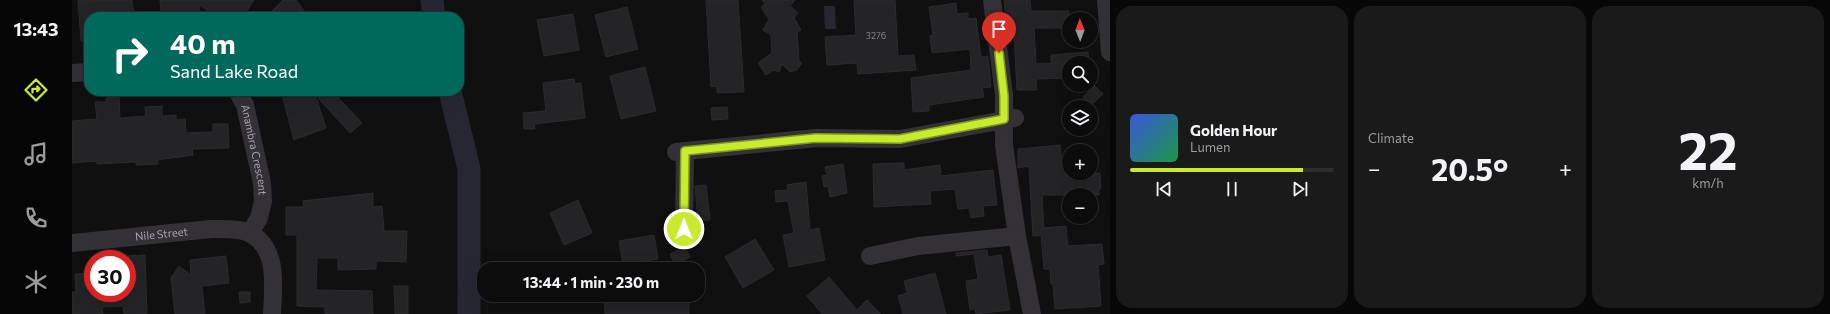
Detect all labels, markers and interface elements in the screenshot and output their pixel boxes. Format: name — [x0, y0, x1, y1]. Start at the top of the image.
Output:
pin — [982, 12, 1016, 53]
north arrow — [1062, 12, 1098, 48]
map controls — [1062, 12, 1098, 224]
text: 13:43 — [14, 18, 58, 40]
icon: arrive — [988, 18, 1010, 40]
text: 40 m — [170, 26, 236, 60]
icon: right — [104, 28, 156, 80]
house number: 3276 — [866, 30, 886, 41]
button: search — [1062, 56, 1098, 92]
text: Sand Lake Road — [170, 60, 298, 82]
icon: directions — [22, 76, 50, 104]
button: layers — [1062, 100, 1098, 136]
street label: Anambra Crescent — [239, 103, 270, 196]
text: 22 — [1678, 117, 1738, 181]
text: Golden Hour — [1190, 121, 1277, 139]
text: Climate — [1368, 130, 1414, 146]
text: Lumen — [1190, 139, 1230, 155]
icon: music — [22, 140, 50, 168]
button: + — [1062, 144, 1098, 180]
text: 20.5° — [1431, 150, 1508, 187]
text: − — [1368, 155, 1381, 182]
text: + — [1559, 155, 1572, 182]
text: km/h — [1692, 175, 1724, 191]
icon: previous — [1153, 178, 1175, 200]
icon: pause — [1221, 178, 1243, 200]
icon: next — [1289, 178, 1311, 200]
button: − — [1062, 188, 1098, 224]
icon: phone — [22, 204, 50, 232]
position arrow — [663, 208, 705, 250]
street label: Nile Street — [134, 224, 189, 243]
speed limit sign: 30 — [84, 250, 136, 302]
icon: climate — [22, 268, 50, 296]
text: 13:44 · 1 min · 230 m — [523, 273, 659, 291]

